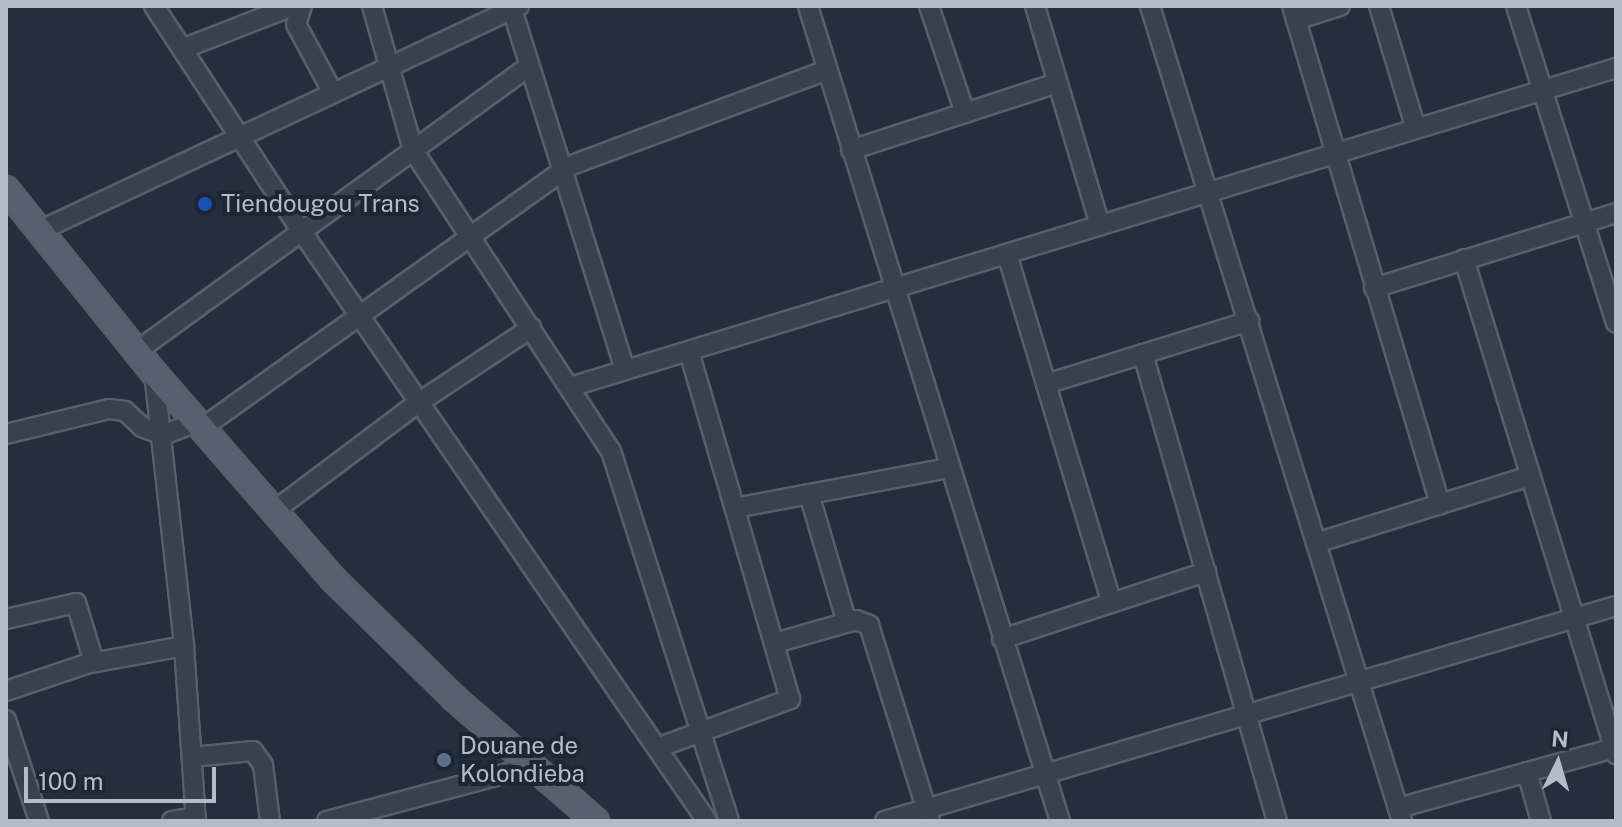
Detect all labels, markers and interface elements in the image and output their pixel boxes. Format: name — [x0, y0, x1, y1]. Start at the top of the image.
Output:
place label: Tiendougou Trans — [221, 190, 420, 218]
marker: Tiendougou Trans — [196, 195, 214, 213]
north arrow — [1518, 723, 1598, 803]
text: N — [1550, 725, 1570, 753]
place label: Douane de Kolondieba — [460, 732, 585, 788]
scale bar — [28, 751, 220, 801]
marker: Douane de Kolondieba — [435, 751, 453, 769]
text: 100 m — [38, 767, 104, 795]

